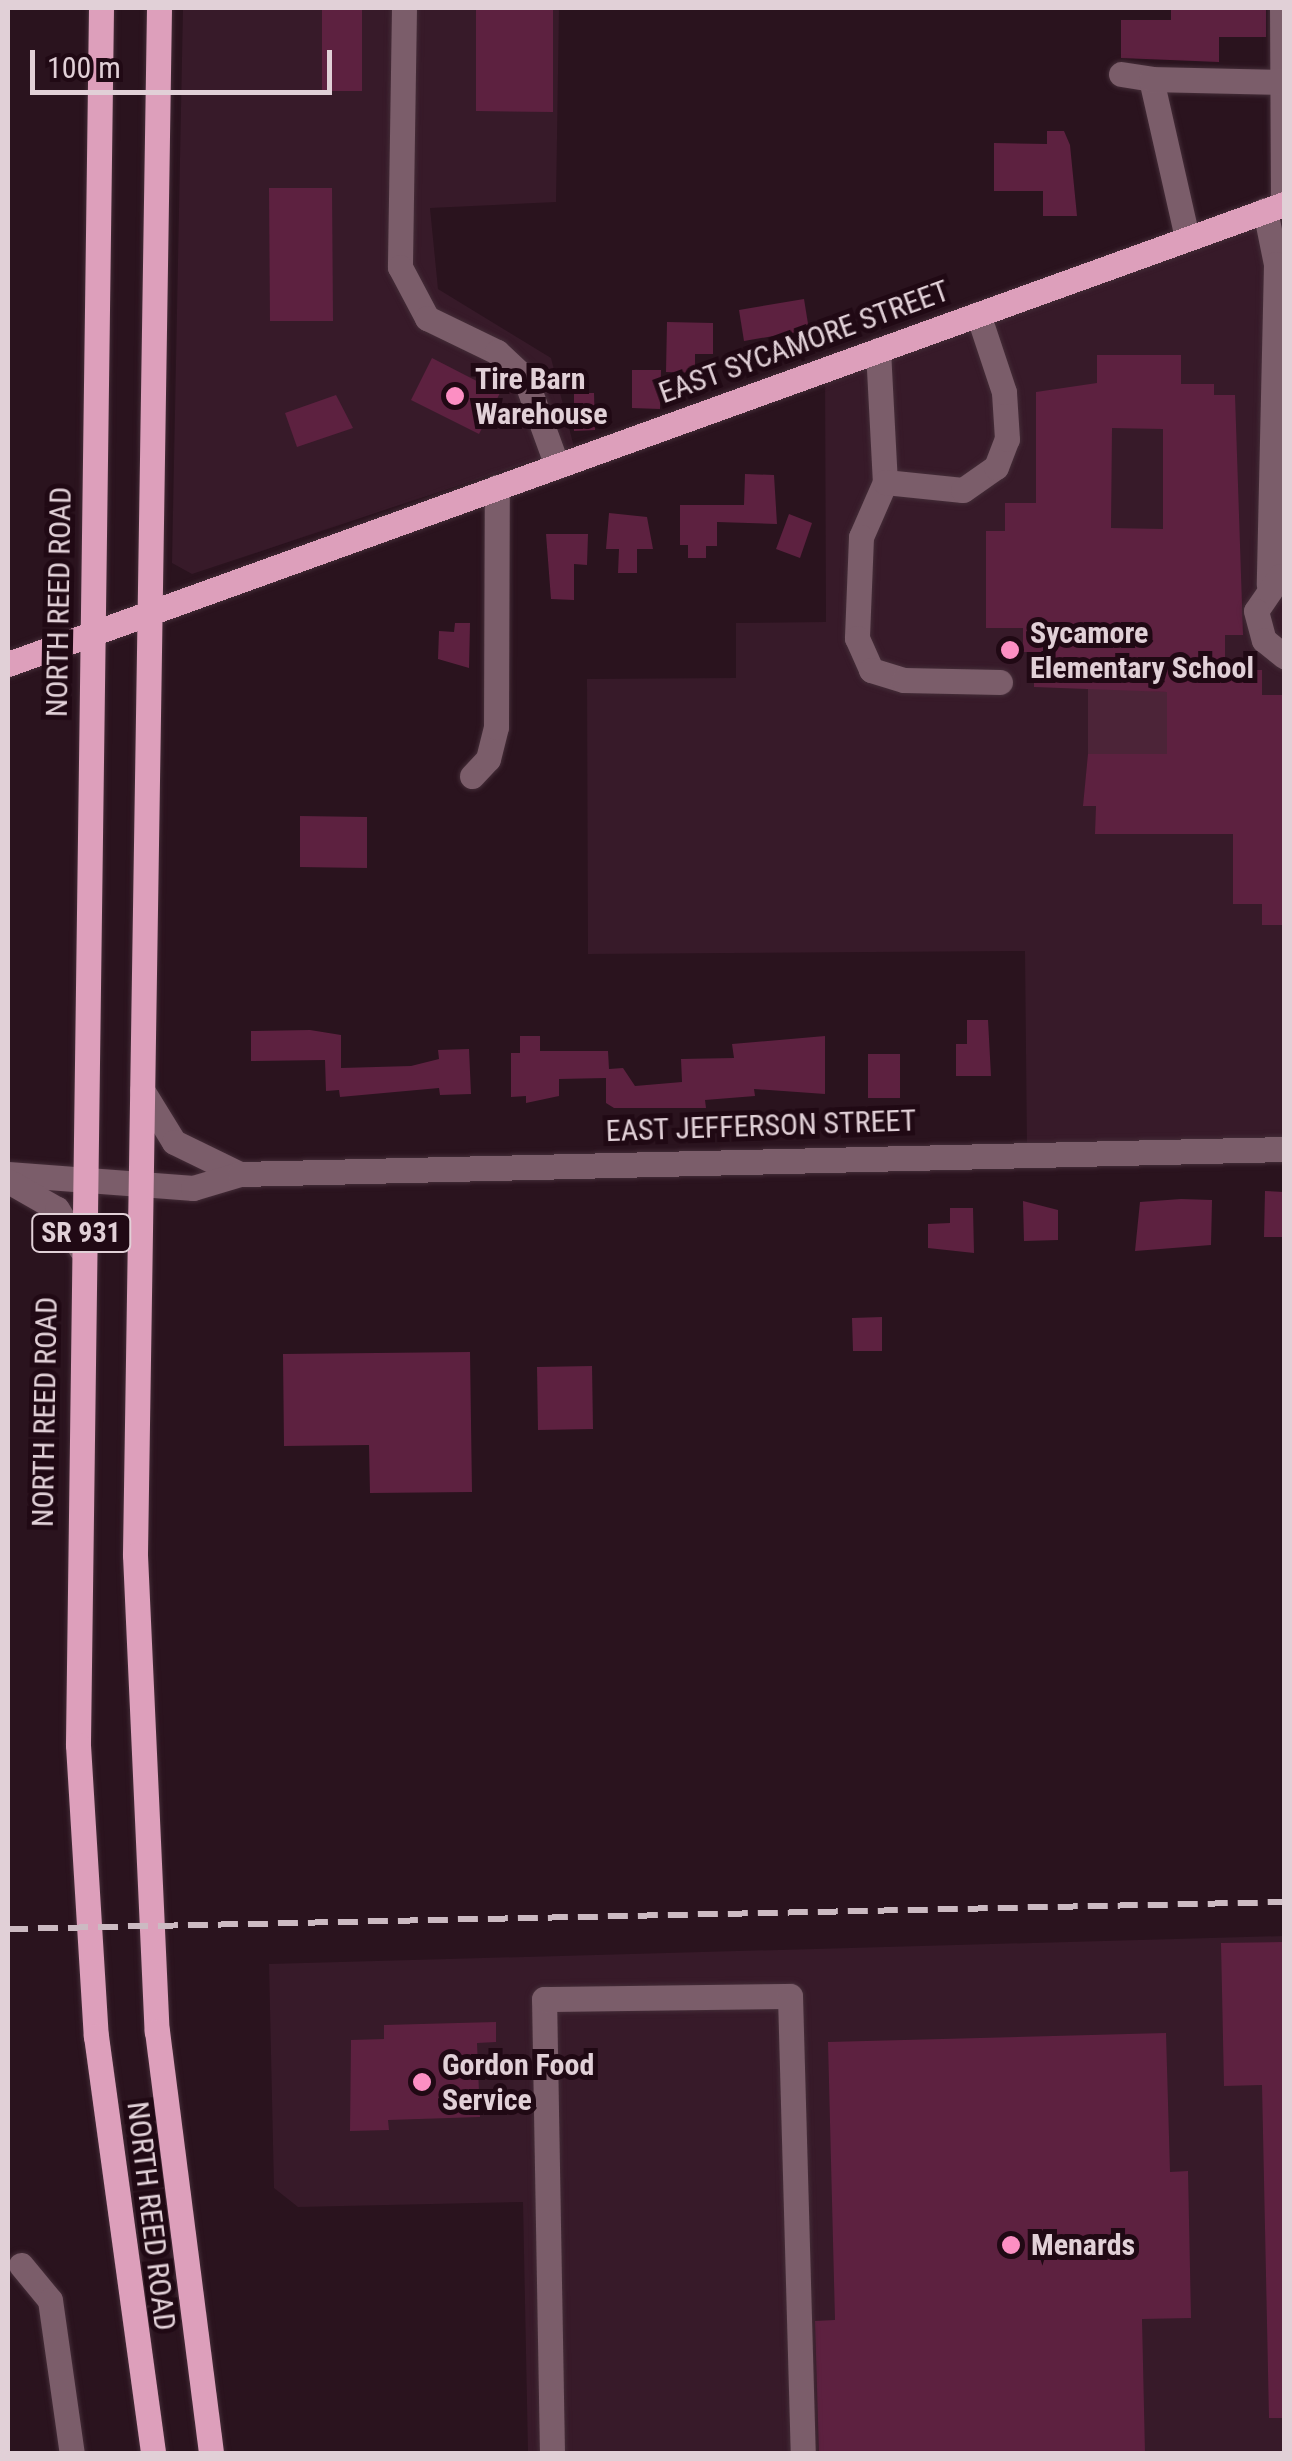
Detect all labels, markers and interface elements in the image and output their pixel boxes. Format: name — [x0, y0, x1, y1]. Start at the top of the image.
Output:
scale bar — [35, 30, 338, 92]
text: 100 m — [47, 50, 121, 85]
street label: EAST SYCAMORE STREET — [654, 273, 954, 411]
place label: Tire Barn Warehouse — [475, 361, 608, 432]
marker: Tire Barn Warehouse — [444, 385, 466, 407]
street label: NORTH REED ROAD — [39, 487, 79, 717]
place label: Sycamore Elementary School — [1030, 615, 1254, 686]
marker: Sycamore Elementary School — [999, 639, 1021, 661]
street label: EAST JEFFERSON STREET — [605, 1103, 917, 1149]
road number: SR 931 — [31, 1210, 131, 1256]
street label: NORTH REED ROAD — [25, 1297, 65, 1527]
place label: Gordon Food Service — [442, 2047, 594, 2118]
marker: Gordon Food Service — [411, 2071, 433, 2093]
street label: NORTH REED ROAD — [119, 2100, 183, 2332]
place label: Menards — [1031, 2227, 1135, 2263]
marker: Menards — [1000, 2234, 1022, 2256]

